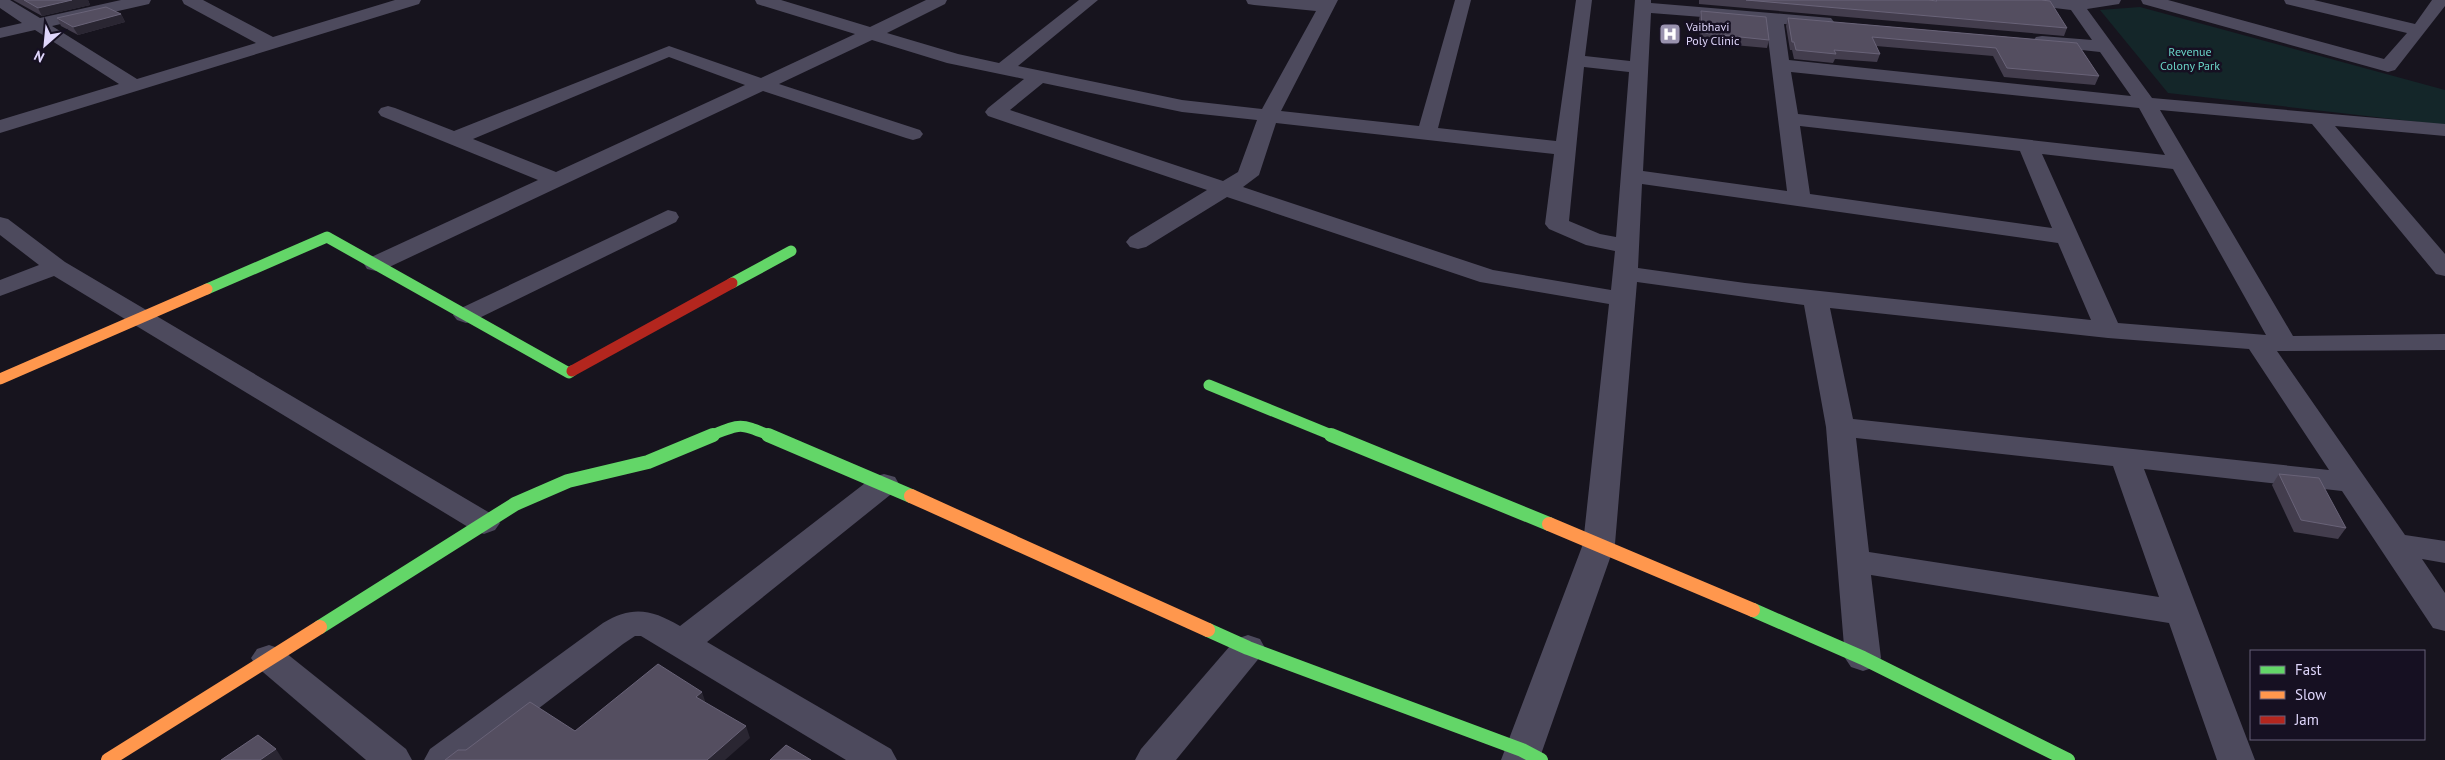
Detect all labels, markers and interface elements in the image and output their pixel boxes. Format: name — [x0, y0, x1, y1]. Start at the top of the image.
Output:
place label: Vaibhavi Poly Clinic — [1685, 19, 1740, 48]
north arrow — [20, 20, 70, 70]
hospital icon: Vaibhavi Poly Clinic — [1658, 22, 1682, 46]
park label: Revenue Colony Park — [2160, 44, 2220, 73]
text: N — [31, 46, 47, 67]
legend — [2250, 650, 2425, 740]
text: Fast — [2295, 660, 2322, 679]
text: Slow — [2295, 685, 2326, 704]
text: Jam — [2294, 710, 2319, 729]

